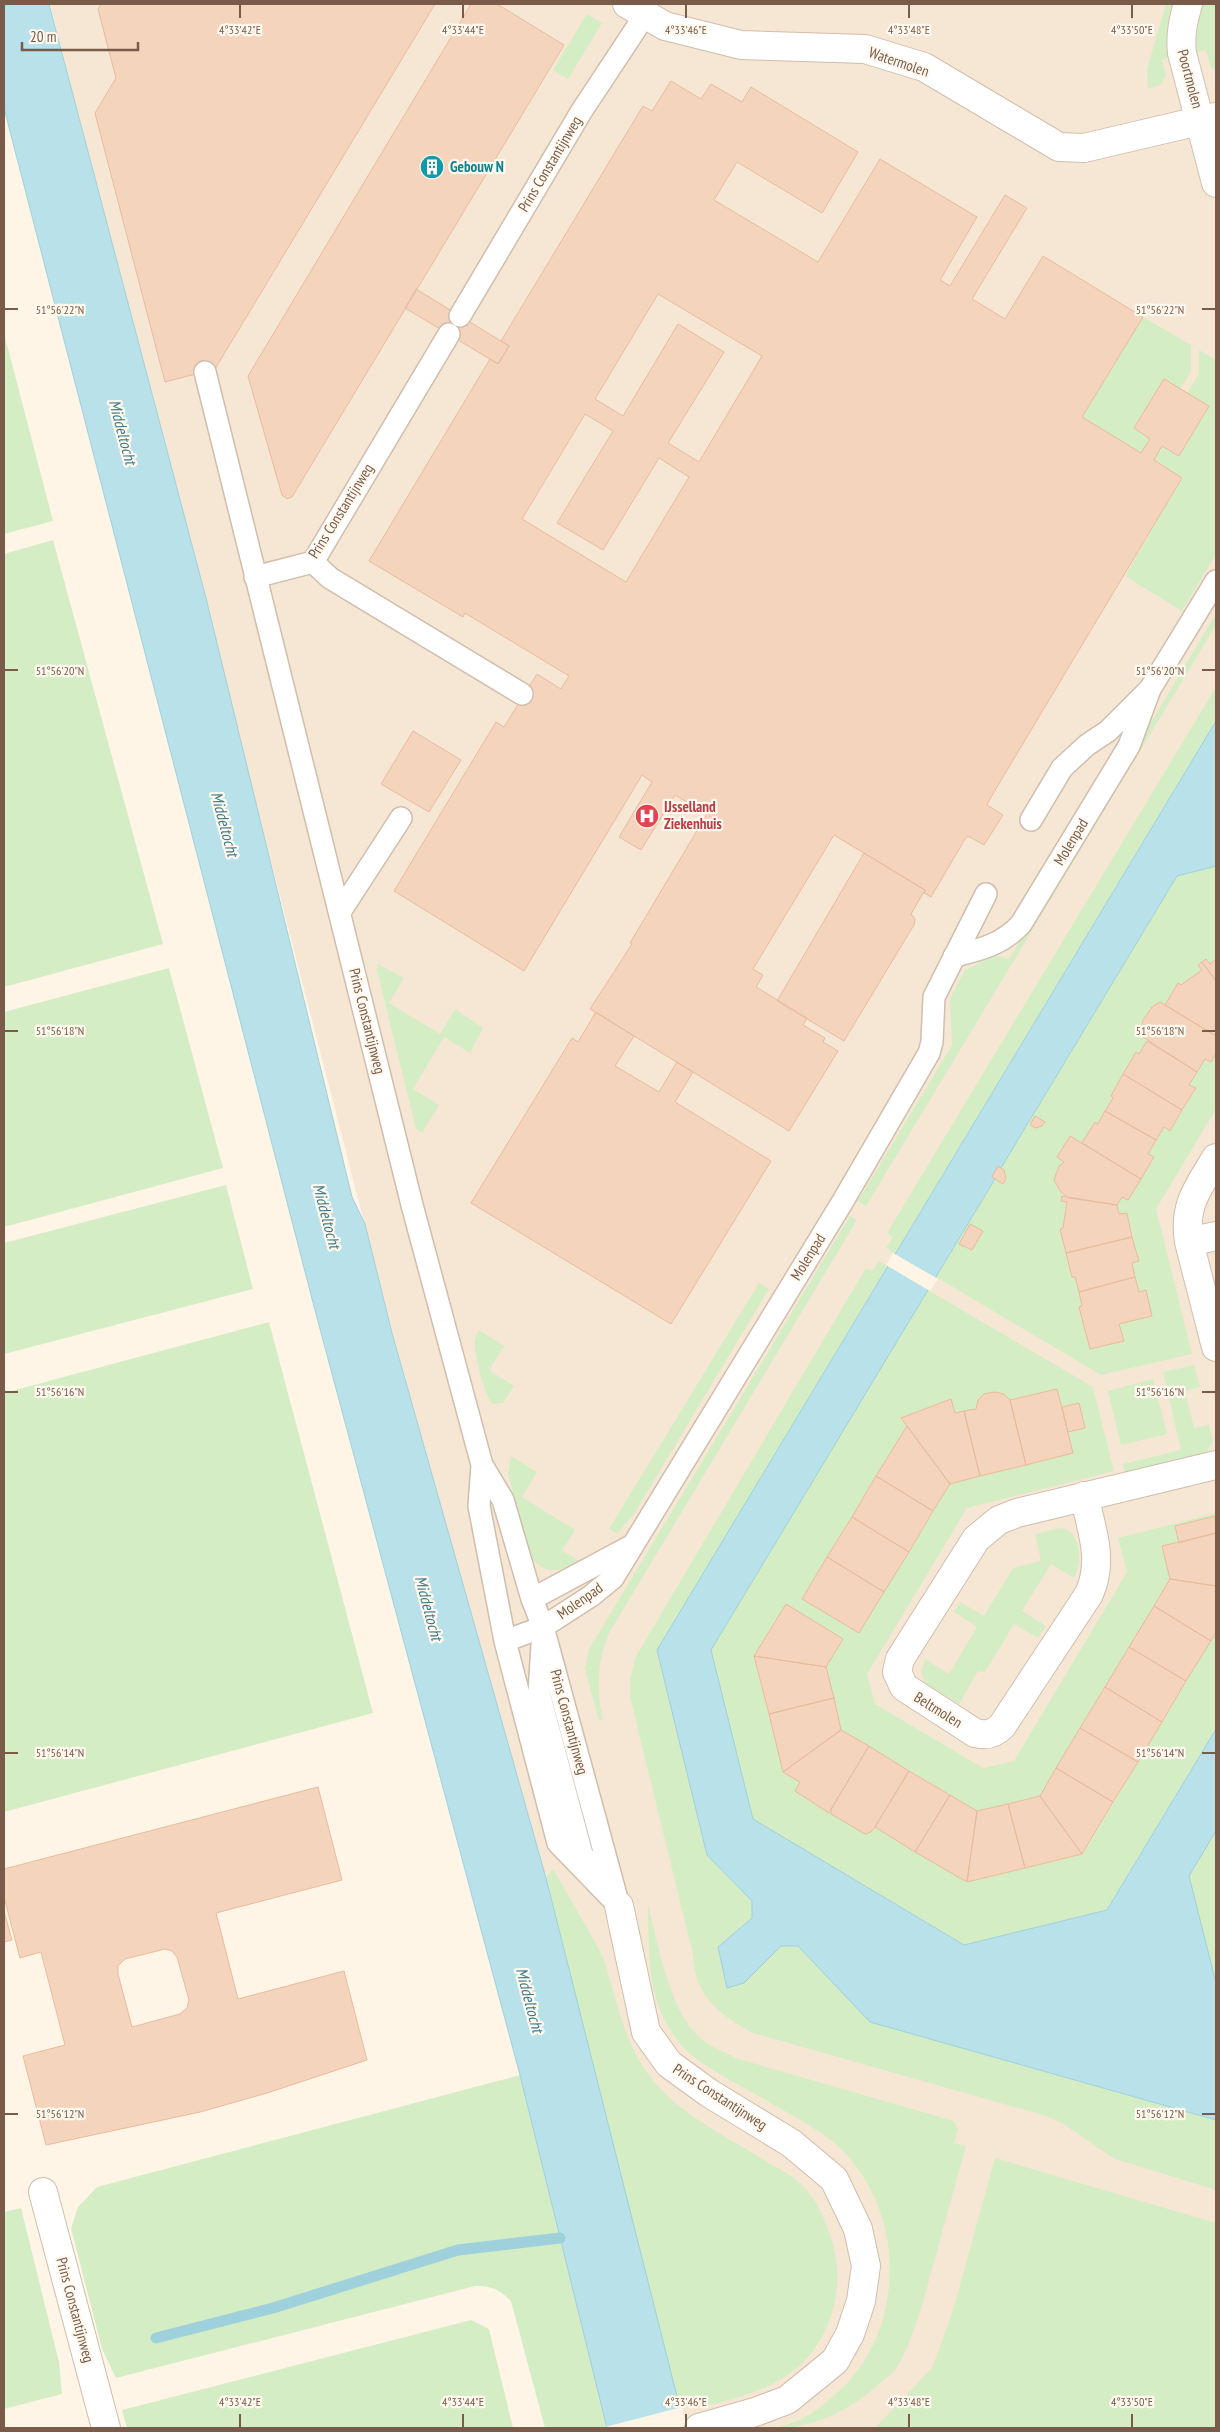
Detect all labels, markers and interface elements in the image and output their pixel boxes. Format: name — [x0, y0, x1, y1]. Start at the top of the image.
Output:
scale bar — [22, 20, 139, 52]
text: 4°33'42"E — [219, 22, 261, 37]
text: 4°33'44"E — [442, 22, 484, 37]
text: 4°33'46"E — [665, 22, 707, 37]
text: 4°33'48"E — [888, 22, 930, 37]
text: 4°33'50"E — [1111, 22, 1153, 37]
text: 20 m — [30, 27, 56, 46]
street label: Watermolen — [867, 42, 932, 81]
street label: Poortmolen — [1173, 47, 1207, 111]
street label: Prins Constantijnweg — [514, 112, 586, 215]
building icon: Gebouw N — [419, 154, 445, 180]
place label: Gebouw N — [450, 157, 504, 176]
text: 51°56'22"N — [36, 302, 84, 317]
text: 51°56'22"N — [1136, 302, 1184, 317]
water label: Middeltocht — [105, 397, 142, 468]
street label: Prins Constantijnweg — [304, 460, 377, 562]
text: 51°56'20"N — [36, 663, 84, 678]
text: 51°56'20"N — [1136, 663, 1184, 678]
water label: Middeltocht — [207, 789, 244, 860]
place label: IJsselland Ziekenhuis — [664, 797, 722, 833]
hospital icon: IJsselland Ziekenhuis — [634, 803, 660, 829]
street label: Molenpad — [1049, 815, 1092, 869]
street label: Prins Constantijnweg — [345, 966, 390, 1076]
text: 51°56'18"N — [36, 1023, 84, 1038]
text: 51°56'18"N — [1136, 1023, 1184, 1038]
water label: Middeltocht — [309, 1181, 346, 1252]
street label: Molenpad — [786, 1230, 829, 1284]
text: 51°56'16"N — [36, 1384, 84, 1399]
text: 51°56'16"N — [1136, 1384, 1184, 1399]
water label: Middeltocht — [411, 1573, 448, 1644]
street label: Molenpad — [553, 1578, 606, 1623]
street label: Prins Constantijnweg — [546, 1667, 593, 1777]
street label: Beltmolen — [911, 1687, 966, 1732]
text: 51°56'14"N — [36, 1745, 84, 1760]
text: 51°56'14"N — [1136, 1745, 1184, 1760]
water label: Middeltocht — [512, 1965, 549, 2036]
street label: Prins Constantijnweg — [670, 2059, 771, 2134]
text: 51°56'12"N — [36, 2106, 84, 2121]
text: 51°56'12"N — [1136, 2106, 1184, 2121]
street label: Prins Constantijnweg — [52, 2255, 99, 2365]
text: 4°33'42"E — [219, 2394, 261, 2409]
text: 4°33'44"E — [442, 2394, 484, 2409]
text: 4°33'46"E — [665, 2394, 707, 2409]
text: 4°33'48"E — [888, 2394, 930, 2409]
text: 4°33'50"E — [1111, 2394, 1153, 2409]

